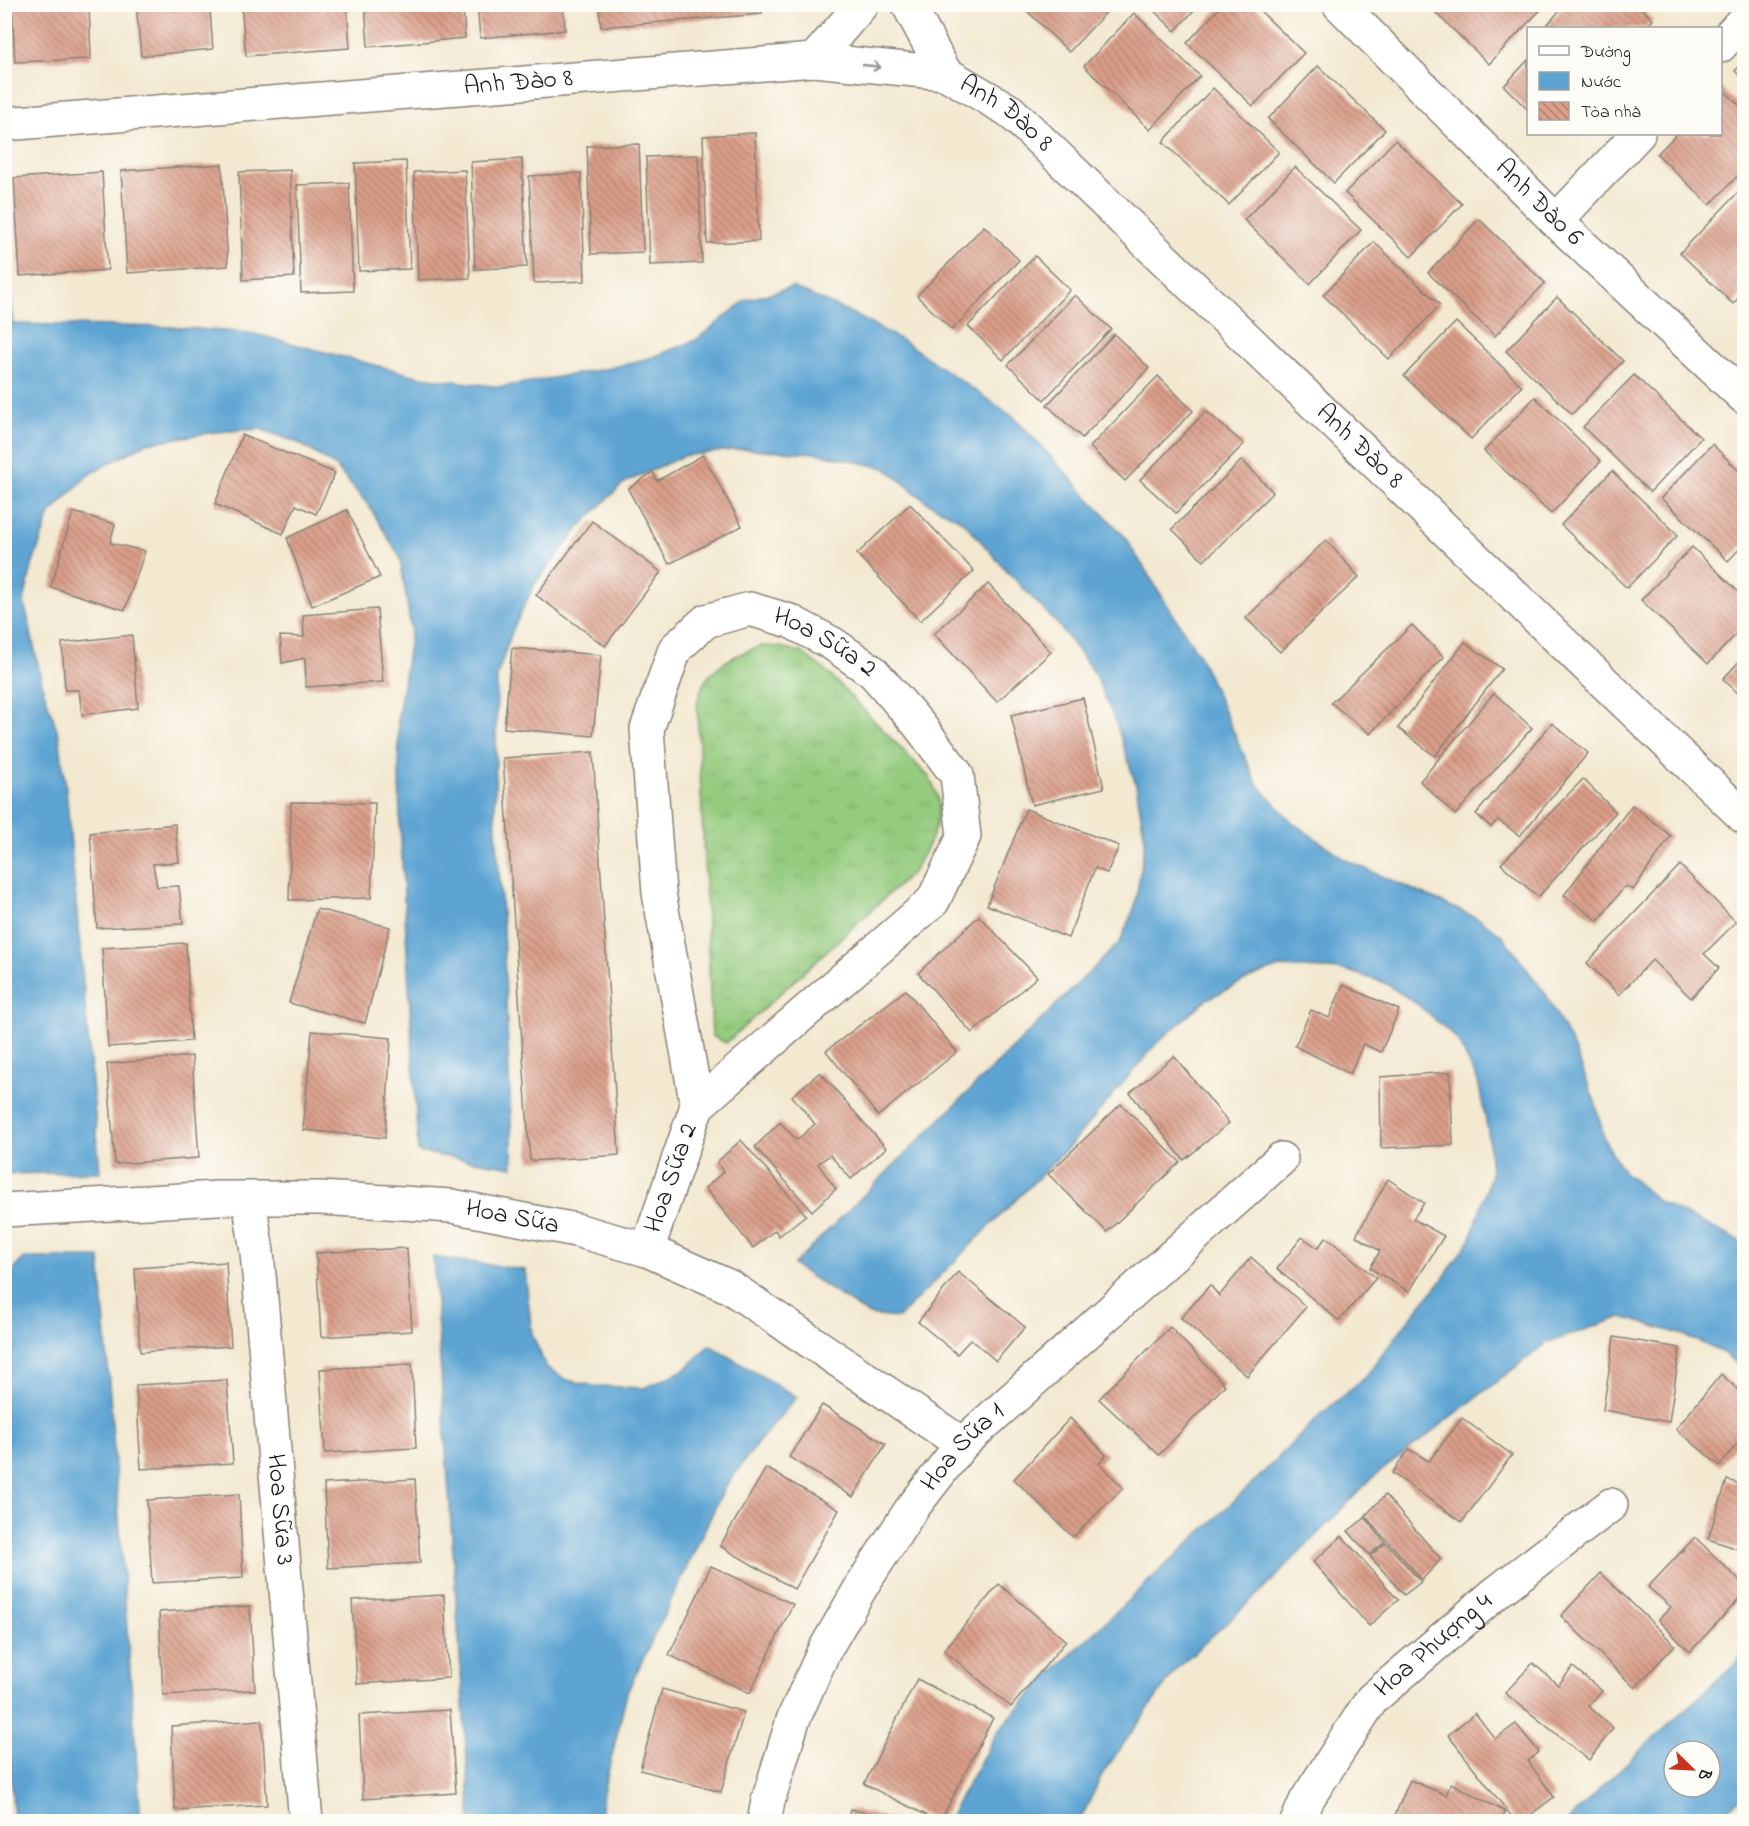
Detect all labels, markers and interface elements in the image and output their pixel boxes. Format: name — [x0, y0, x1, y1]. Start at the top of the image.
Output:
legend — [1527, 27, 1722, 135]
text: Đường — [1580, 40, 1631, 67]
street label: Anh Đào 8 — [462, 60, 575, 107]
one-way arrow — [862, 61, 881, 72]
street label: Anh Đào 8 — [952, 66, 1062, 162]
text: Nước — [1581, 70, 1621, 96]
text: Tòa nhà — [1581, 100, 1641, 126]
street label: Anh Đào 6 — [1486, 151, 1592, 256]
street label: Anh Đào 8 — [1306, 395, 1412, 499]
street label: Hoa Sữa 2 — [769, 598, 884, 688]
street label: Hoa Sữa 2 — [635, 1118, 709, 1238]
street label: Hoa Sữa — [462, 1190, 562, 1245]
street label: Hoa Sữa 1 — [912, 1395, 1014, 1500]
street label: Hoa Sữa 3 — [255, 1452, 303, 1567]
street label: Hoa Phượng 4 — [1367, 1584, 1502, 1708]
north arrow — [1662, 1739, 1722, 1799]
text: B — [1691, 1764, 1717, 1784]

